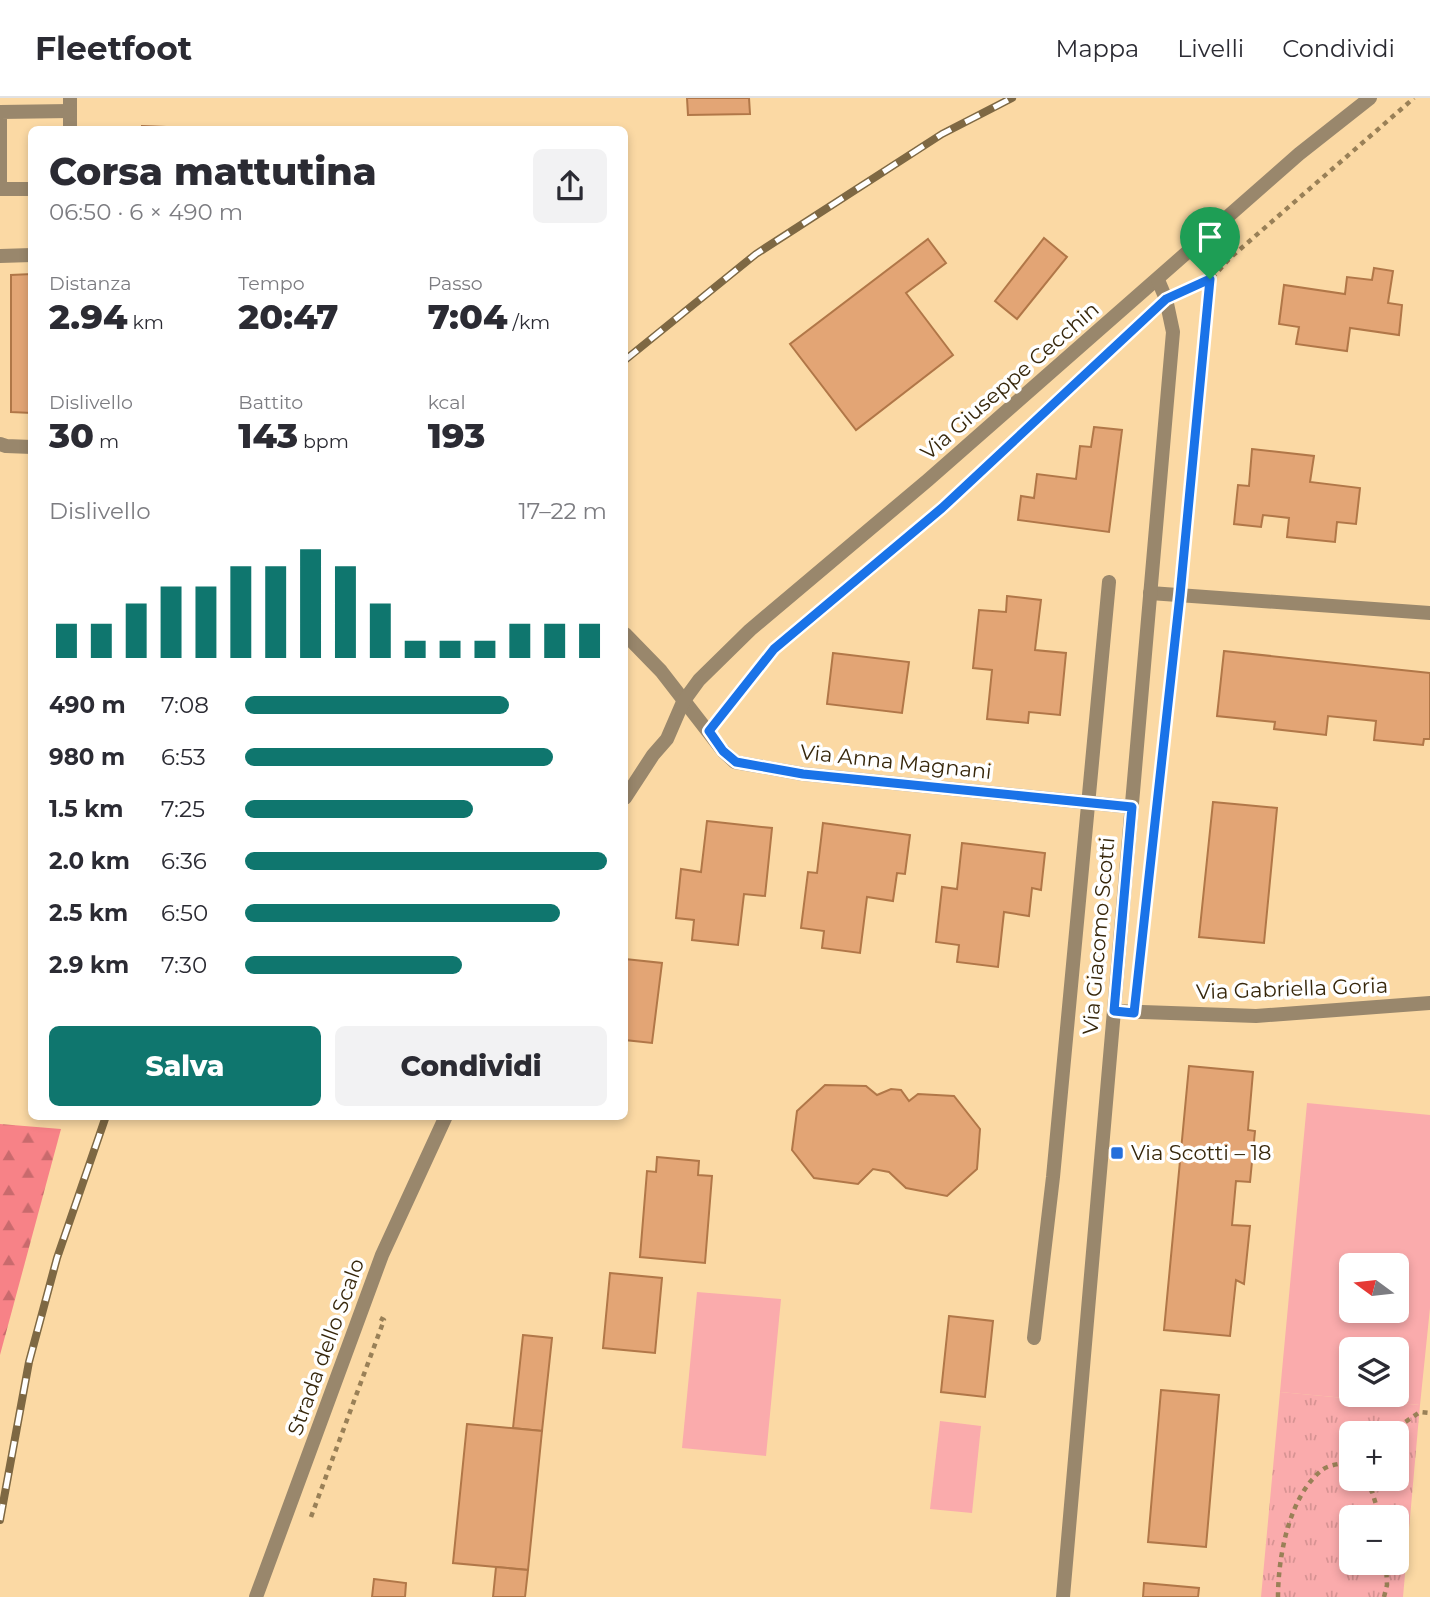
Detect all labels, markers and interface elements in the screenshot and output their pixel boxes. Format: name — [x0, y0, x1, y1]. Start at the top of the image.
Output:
text: Fleetfoot — [35, 28, 192, 68]
text: Mappa — [1056, 34, 1139, 63]
text: Livelli — [1177, 34, 1244, 63]
text: Condividi — [1282, 34, 1395, 63]
text: Corsa mattutina — [49, 148, 377, 195]
button: share — [533, 149, 607, 223]
text: 06:50 · 6 × 490 m — [49, 198, 243, 226]
pin — [1180, 207, 1240, 279]
icon: arrive — [1191, 218, 1229, 256]
text: Distanza — [49, 272, 131, 295]
text: Tempo — [238, 272, 305, 295]
text: Passo — [428, 272, 483, 295]
text: 2.94 — [49, 295, 127, 338]
text: 20:47 — [238, 295, 338, 338]
text: 7:04 — [428, 295, 507, 338]
street label: Via Giuseppe Cecchin — [915, 296, 1104, 465]
text: km — [127, 311, 164, 334]
text: /km — [507, 311, 550, 334]
text: Dislivello — [49, 391, 133, 414]
text: Battito — [238, 391, 303, 414]
text: kcal — [428, 391, 466, 414]
text: 30 — [49, 414, 94, 457]
text: 143 — [238, 414, 298, 457]
text: 193 — [428, 414, 485, 457]
text: m — [94, 430, 119, 453]
text: bpm — [298, 430, 349, 453]
text: Dislivello — [49, 497, 151, 525]
text: 17–22 m — [519, 497, 607, 525]
text: 490 m — [49, 691, 126, 719]
text: 7:08 — [161, 691, 209, 719]
street label: Via Anna Magnani — [799, 739, 993, 784]
text: 980 m — [49, 743, 125, 771]
text: 6:53 — [161, 743, 206, 771]
text: 1.5 km — [49, 795, 123, 823]
text: 7:25 — [161, 795, 205, 823]
street label: Via Giacomo Scotti — [1077, 836, 1120, 1036]
text: 2.0 km — [49, 847, 130, 875]
text: 6:36 — [161, 847, 207, 875]
text: 2.5 km — [49, 899, 128, 927]
text: 6:50 — [161, 899, 208, 927]
text: 2.9 km — [49, 951, 129, 979]
text: 7:30 — [161, 951, 207, 979]
street label: Via Gabriella Goria — [1196, 973, 1388, 1004]
button: Salva — [49, 1026, 321, 1106]
button: Condividi — [335, 1026, 607, 1106]
place label: Via Scotti – 18 — [1131, 1140, 1271, 1165]
marker: Via Scotti – 18 — [1109, 1145, 1125, 1161]
north arrow — [1339, 1253, 1409, 1323]
map controls — [1339, 1253, 1409, 1575]
street label: Strada dello Scalo — [282, 1255, 369, 1439]
button: layers — [1339, 1337, 1409, 1407]
button: + — [1339, 1421, 1409, 1491]
button: − — [1339, 1505, 1409, 1575]

